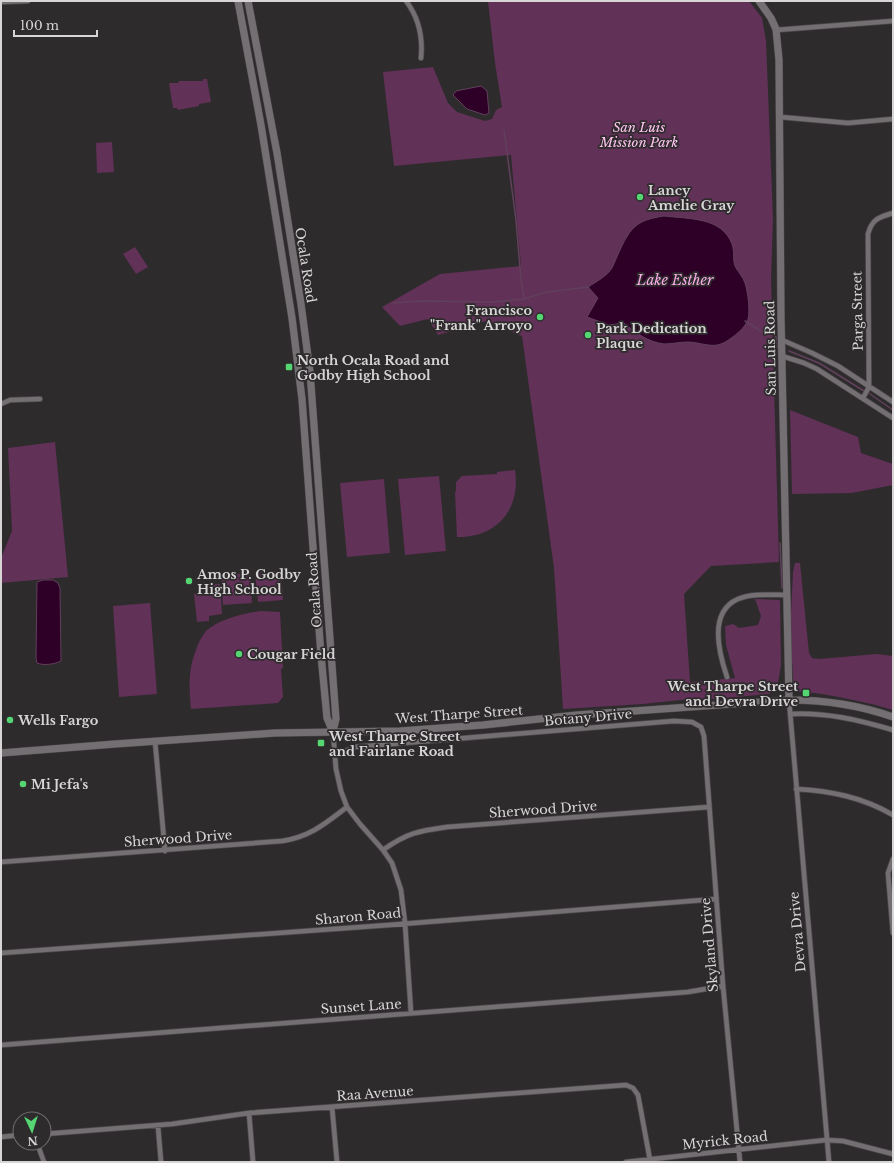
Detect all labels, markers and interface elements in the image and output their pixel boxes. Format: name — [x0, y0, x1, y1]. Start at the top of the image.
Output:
scale bar — [14, 12, 97, 38]
text: 100 m — [20, 18, 59, 33]
park label: San Luis Mission Park — [599, 119, 678, 151]
place label: Lancy Amelie Gray — [647, 182, 735, 214]
marker: Lancy Amelie Gray — [635, 192, 645, 202]
street label: Ocala Road — [291, 226, 320, 304]
water label: Lake Esther — [636, 271, 714, 289]
street label: Parga Street — [848, 271, 867, 351]
street label: San Luis Road — [761, 300, 780, 396]
place label: Francisco "Frank" Arroyo — [430, 302, 532, 334]
marker: Francisco "Frank" Arroyo — [535, 312, 545, 322]
place label: Park Dedication Plaque — [596, 320, 707, 352]
marker: Park Dedication Plaque — [583, 330, 593, 340]
place label: North Ocala Road and Godby High School — [297, 352, 449, 384]
marker: North Ocala Road and Godby High School — [284, 362, 294, 372]
street label: Ocala Road — [303, 551, 326, 629]
place label: Amos P. Godby High School — [196, 566, 302, 598]
marker: Amos P. Godby High School — [184, 576, 194, 586]
place label: Cougar Field — [247, 646, 335, 663]
marker: Cougar Field — [234, 649, 244, 659]
place label: West Tharpe Street and Devra Drive — [666, 678, 798, 710]
marker: West Tharpe Street and Devra Drive — [801, 688, 811, 698]
street label: West Tharpe Street — [394, 702, 523, 728]
street label: Botany Drive — [543, 705, 633, 730]
place label: Wells Fargo — [17, 712, 99, 729]
marker: Wells Fargo — [5, 715, 15, 725]
place label: West Tharpe Street and Fairlane Road — [328, 728, 460, 760]
marker: West Tharpe Street and Fairlane Road — [316, 738, 326, 748]
place label: Mi Jefa's — [31, 776, 88, 793]
marker: Mi Jefa's — [18, 779, 28, 789]
street label: Sherwood Drive — [488, 797, 598, 822]
street label: Sherwood Drive — [123, 826, 233, 851]
street label: Devra Drive — [786, 891, 809, 973]
street label: Skyland Drive — [697, 897, 722, 993]
street label: Sharon Road — [314, 904, 402, 929]
street label: Sunset Lane — [320, 995, 402, 1018]
street label: Raa Avenue — [336, 1082, 414, 1105]
north arrow — [12, 1111, 52, 1151]
street label: Myrick Road — [681, 1128, 769, 1153]
text: N — [26, 1134, 38, 1148]

